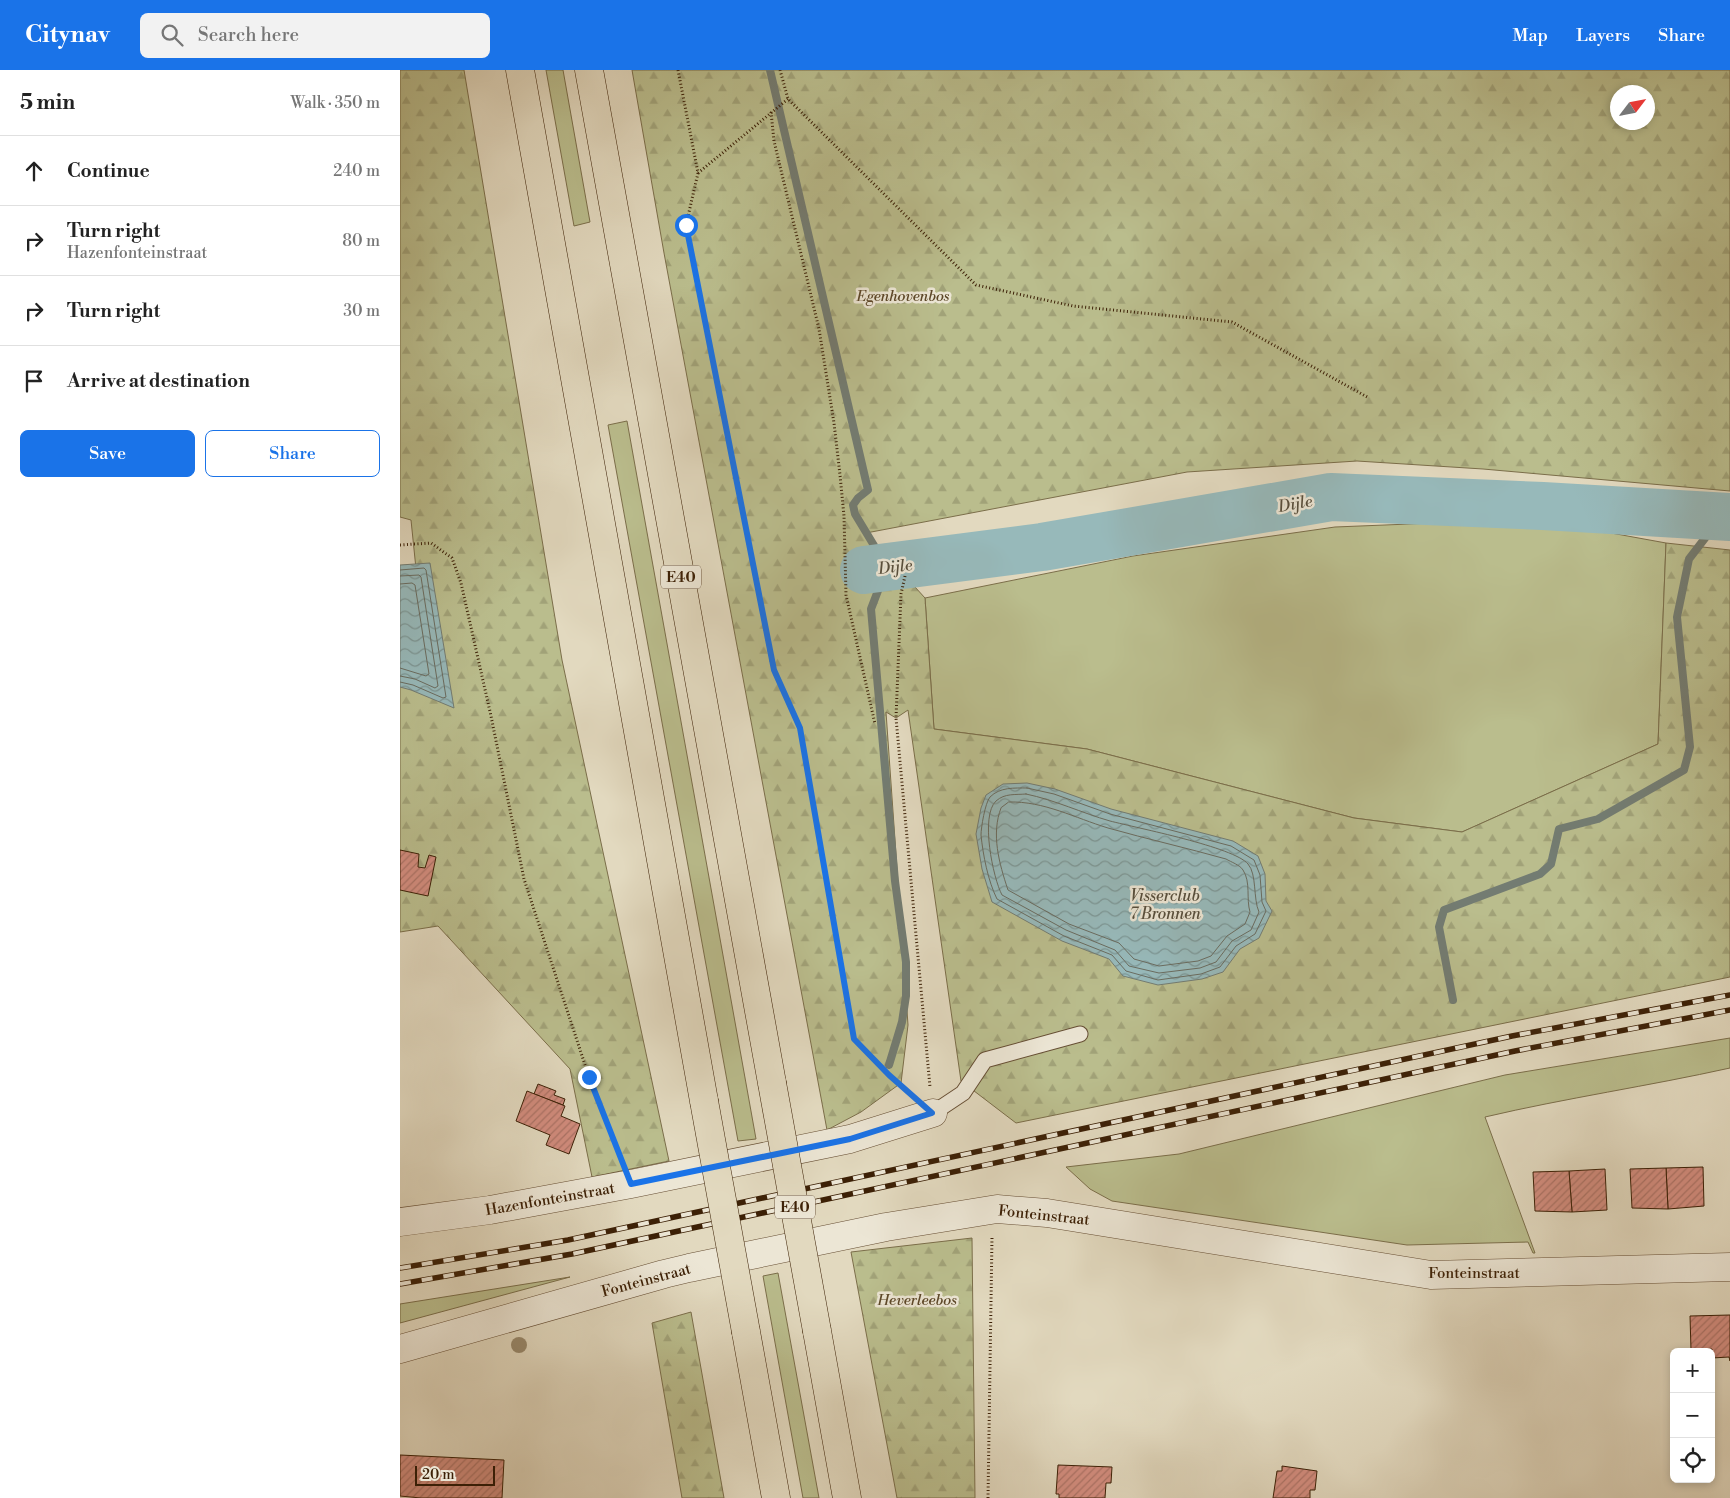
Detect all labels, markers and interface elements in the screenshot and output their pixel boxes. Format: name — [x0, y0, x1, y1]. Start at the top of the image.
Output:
search box — [140, 13, 490, 58]
text: Citynav — [25, 20, 110, 50]
icon: search — [158, 21, 186, 49]
text: Search here — [198, 23, 299, 47]
text: Map — [1513, 24, 1548, 47]
text: Layers — [1576, 24, 1630, 47]
text: Share — [1658, 24, 1705, 47]
north arrow — [1610, 85, 1655, 130]
text: 5 min — [20, 90, 75, 116]
text: Walk · 350 m — [291, 93, 380, 113]
icon: ahead — [20, 157, 48, 185]
text: Continue — [67, 159, 150, 183]
text: 240 m — [333, 161, 380, 181]
route start — [675, 214, 698, 237]
text: Turn right — [67, 219, 160, 243]
icon: right — [20, 227, 48, 255]
text: 80 m — [342, 231, 380, 251]
text: Hazenfonteinstraat — [67, 243, 207, 263]
park label: Egenhovenbos — [856, 287, 950, 306]
icon: right — [20, 297, 48, 325]
text: Turn right — [67, 299, 160, 323]
text: 30 m — [343, 301, 380, 321]
icon: arrive — [20, 367, 48, 395]
text: Arrive at destination — [67, 369, 250, 393]
button: Save — [20, 430, 195, 477]
button: Share — [205, 430, 380, 477]
water label: Dijle — [1276, 491, 1314, 517]
water label: Dijle — [876, 555, 914, 579]
road number: E40 — [661, 566, 701, 588]
water label: Visserclub 7 Bronnen — [1129, 886, 1202, 924]
route end — [578, 1066, 601, 1089]
street label: Hazenfonteinstraat — [484, 1179, 617, 1220]
road number: E40 — [775, 1196, 815, 1218]
street label: Fonteinstraat — [997, 1201, 1091, 1230]
street label: Fonteinstraat — [599, 1259, 694, 1302]
street label: Fonteinstraat — [1428, 1264, 1521, 1283]
park label: Heverleebos — [876, 1291, 957, 1310]
map controls — [1670, 1348, 1715, 1483]
button: + — [1670, 1348, 1715, 1393]
button: − — [1670, 1393, 1715, 1438]
button: locate — [1670, 1438, 1715, 1483]
scale bar — [415, 1463, 495, 1486]
text: 20 m — [422, 1466, 454, 1484]

